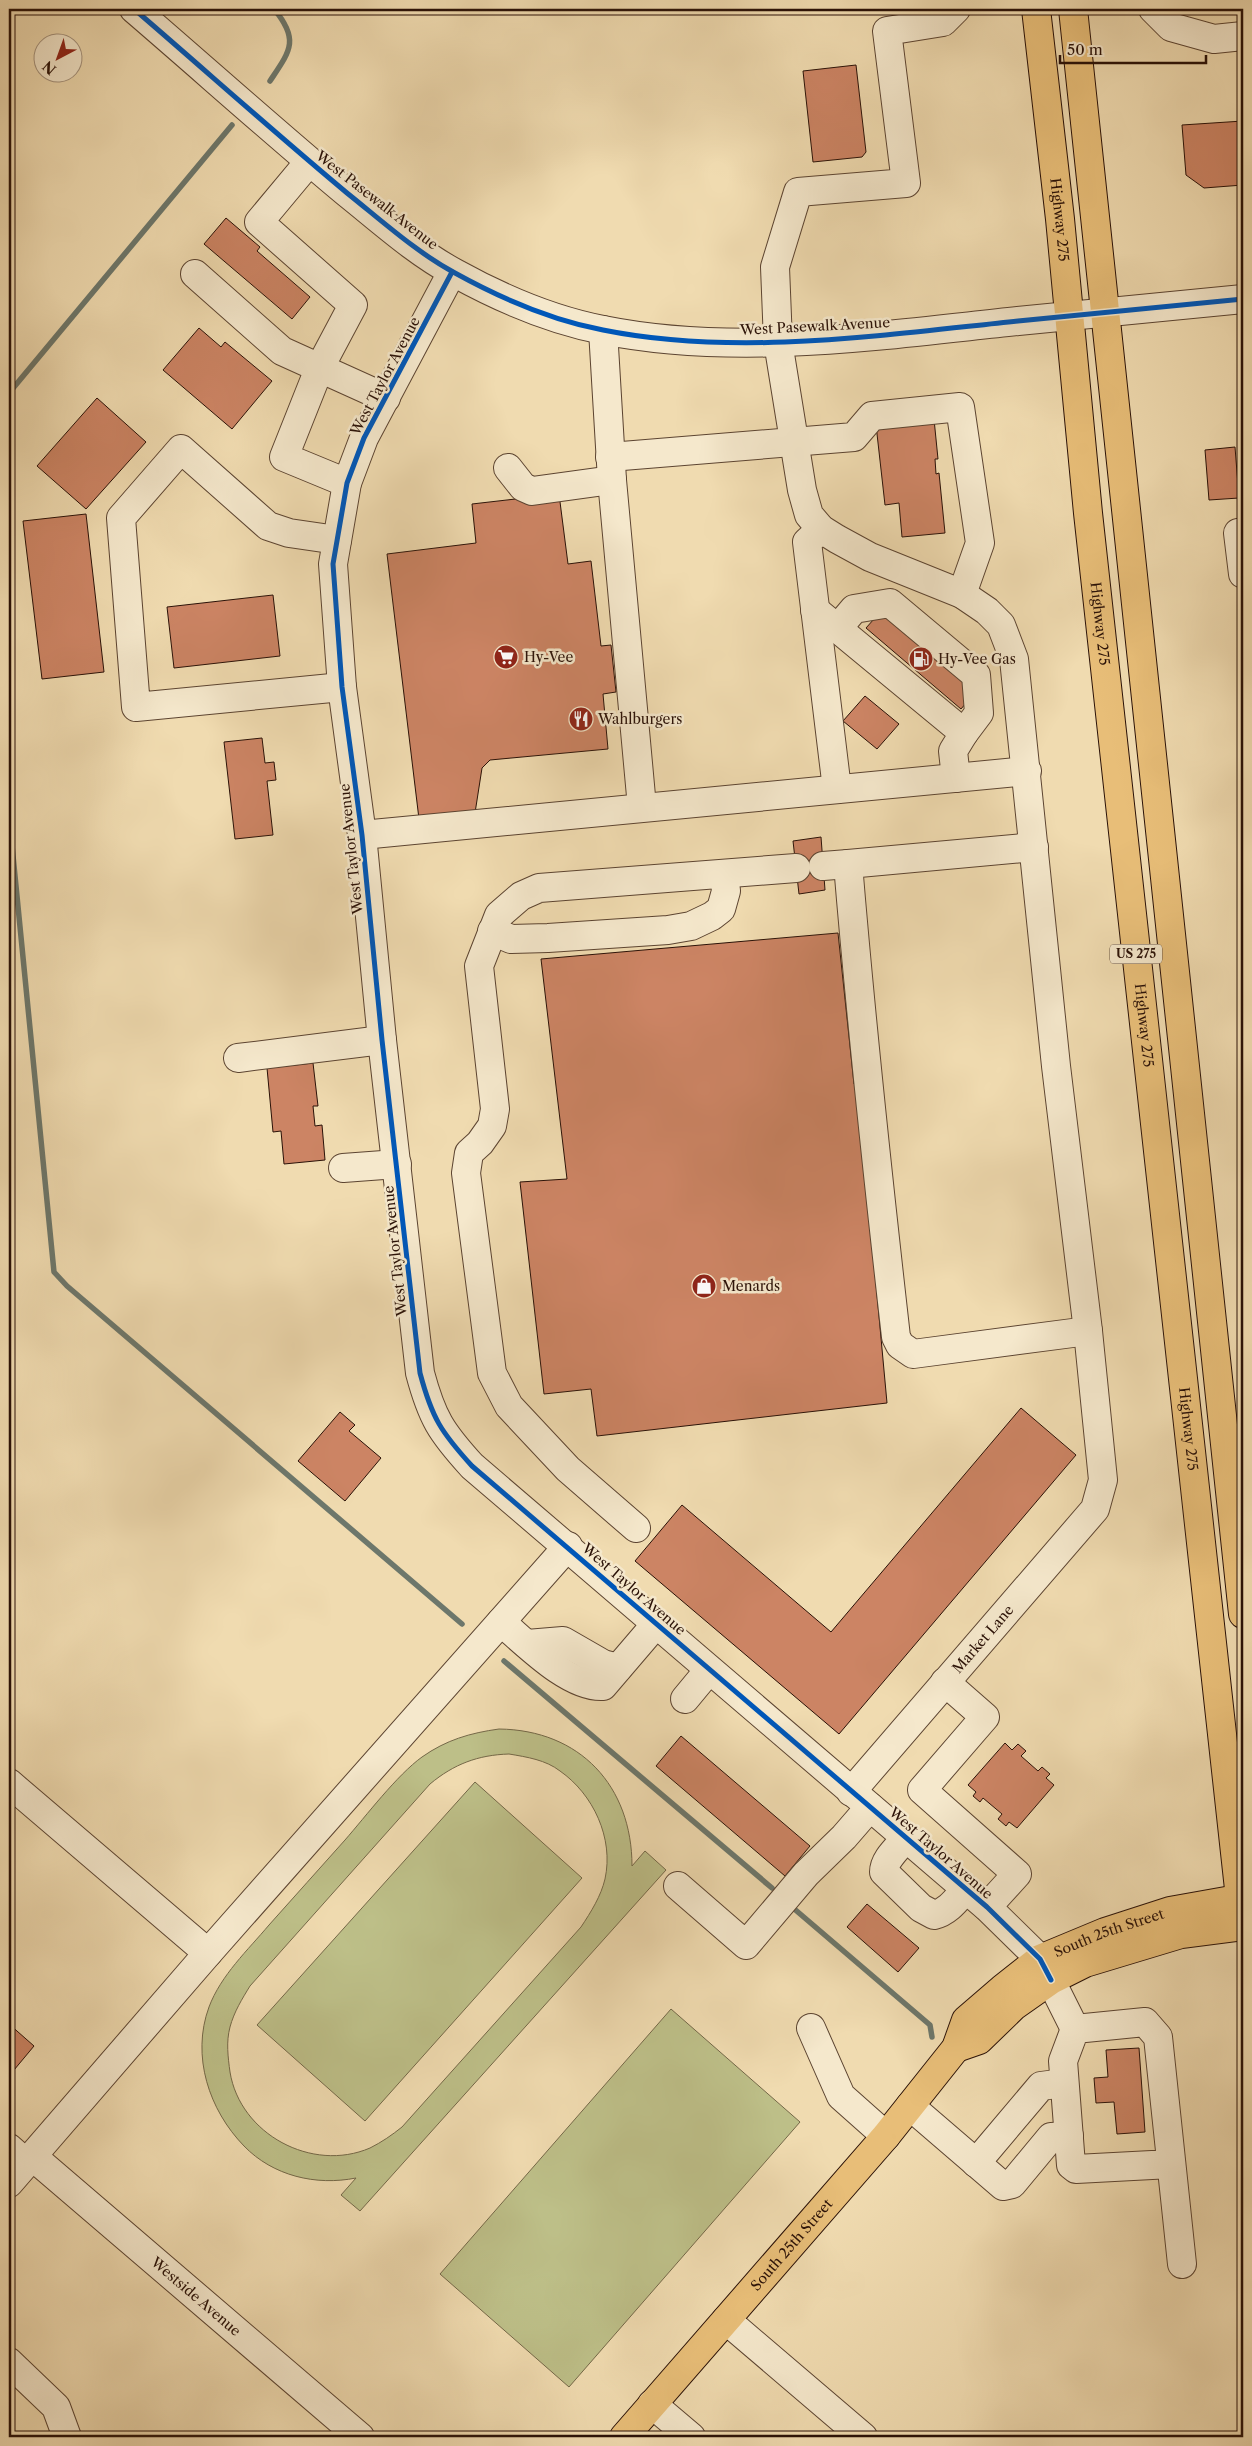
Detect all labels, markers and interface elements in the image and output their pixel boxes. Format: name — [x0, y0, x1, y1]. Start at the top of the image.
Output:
north arrow — [32, 32, 82, 82]
scale bar — [1060, 32, 1206, 64]
text: 50 m — [1067, 40, 1103, 59]
text: N — [39, 57, 60, 79]
street label: West Pasewalk Avenue — [311, 146, 442, 253]
street label: Highway 275 — [1046, 177, 1073, 262]
street label: West Pasewalk Avenue — [738, 313, 891, 339]
street label: West Taylor Avenue — [346, 314, 424, 439]
street label: Highway 275 — [1087, 581, 1114, 666]
supermarket icon: Hy-Vee — [493, 644, 519, 670]
fuel station icon: Hy-Vee Gas — [908, 646, 934, 672]
place label: Hy-Vee — [524, 648, 573, 666]
place label: Hy-Vee Gas — [938, 650, 1016, 668]
restaurant icon: Wahlburgers — [568, 706, 594, 732]
place label: Wahlburgers — [597, 710, 682, 728]
street label: West Taylor Avenue — [335, 783, 367, 916]
road number: US 275 — [1110, 944, 1162, 964]
street label: Highway 275 — [1131, 983, 1158, 1068]
street label: West Taylor Avenue — [379, 1185, 411, 1318]
shop icon: Menards — [691, 1273, 717, 1299]
place label: Menards — [722, 1277, 780, 1295]
street label: Highway 275 — [1175, 1386, 1202, 1472]
street label: West Taylor Avenue — [578, 1538, 690, 1639]
street label: Market Lane — [948, 1601, 1017, 1677]
street label: West Taylor Avenue — [885, 1802, 997, 1903]
street label: South 25th Street — [1051, 1905, 1166, 1961]
street label: South 25th Street — [747, 2195, 836, 2294]
street label: Westside Avenue — [147, 2252, 245, 2340]

